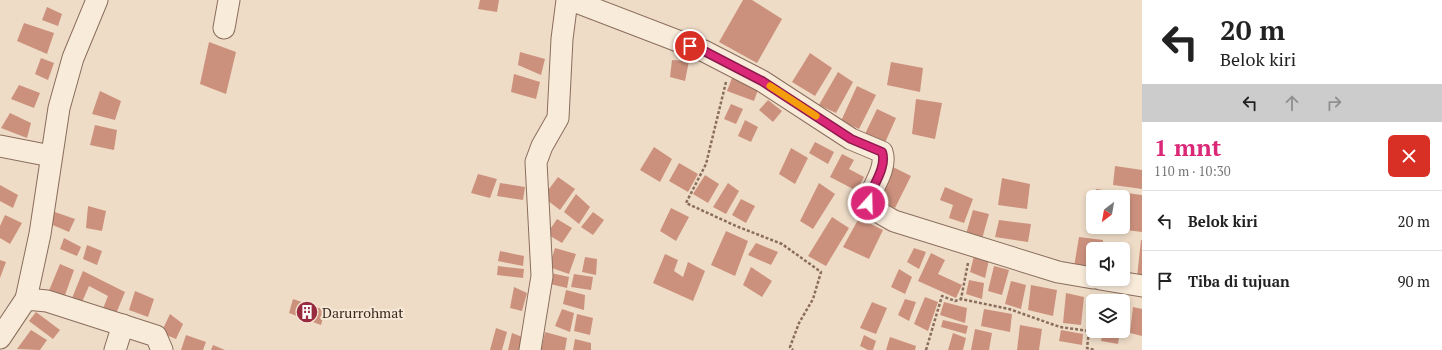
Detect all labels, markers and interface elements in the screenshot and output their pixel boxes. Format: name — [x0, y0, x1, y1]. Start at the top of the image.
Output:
text: 20 m — [1220, 11, 1285, 48]
icon: left — [1154, 16, 1206, 68]
pin — [673, 29, 707, 63]
icon: arrive — [679, 35, 701, 57]
text: Belok kiri — [1220, 47, 1296, 71]
icon: left — [1239, 92, 1261, 114]
icon: ahead — [1281, 92, 1303, 114]
icon: right — [1323, 92, 1345, 114]
text: 1 mnt — [1154, 131, 1221, 163]
button: close — [1388, 135, 1430, 177]
text: 110 m · 10:30 — [1154, 162, 1231, 180]
position arrow — [847, 182, 889, 224]
north arrow — [1086, 190, 1130, 234]
map controls — [1086, 190, 1130, 338]
icon: left — [1154, 210, 1176, 232]
text: Belok kiri — [1188, 211, 1258, 231]
text: 20 m — [1397, 211, 1430, 231]
button: sound — [1086, 242, 1130, 286]
icon: arrive — [1154, 270, 1176, 292]
text: Tiba di tujuan — [1188, 271, 1290, 291]
text: 90 m — [1397, 271, 1430, 291]
button: layers — [1086, 294, 1130, 338]
building icon: Darurrohmat — [294, 299, 320, 325]
place label: Darurrohmat — [322, 303, 404, 322]

